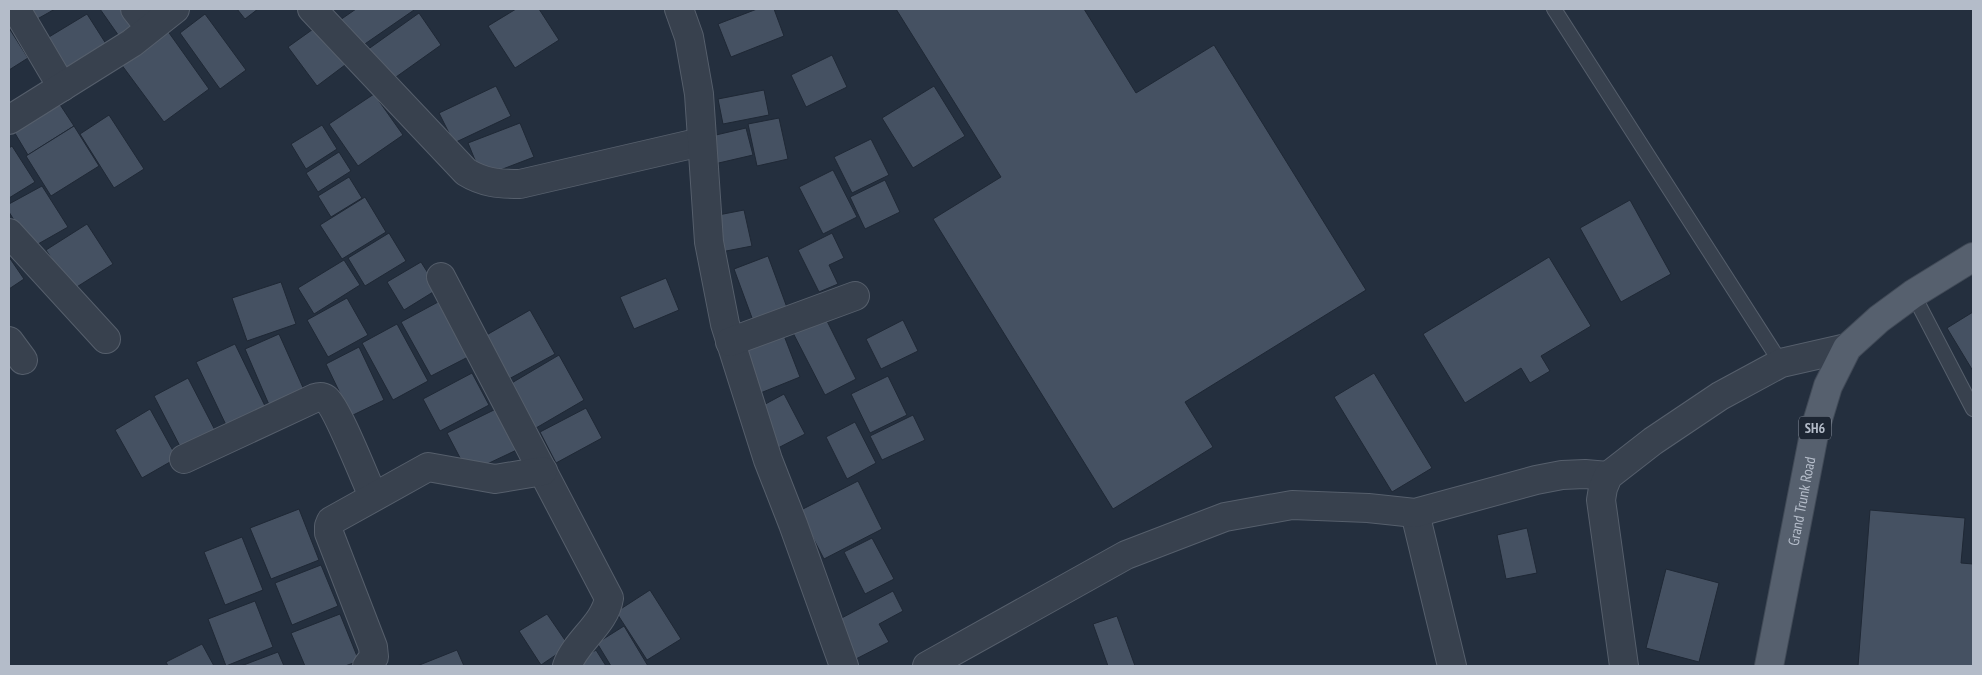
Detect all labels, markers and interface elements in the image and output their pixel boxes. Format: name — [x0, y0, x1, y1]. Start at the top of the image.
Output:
road number: SH6 — [1799, 416, 1831, 439]
street label: Grand Trunk Road — [1783, 455, 1819, 547]

